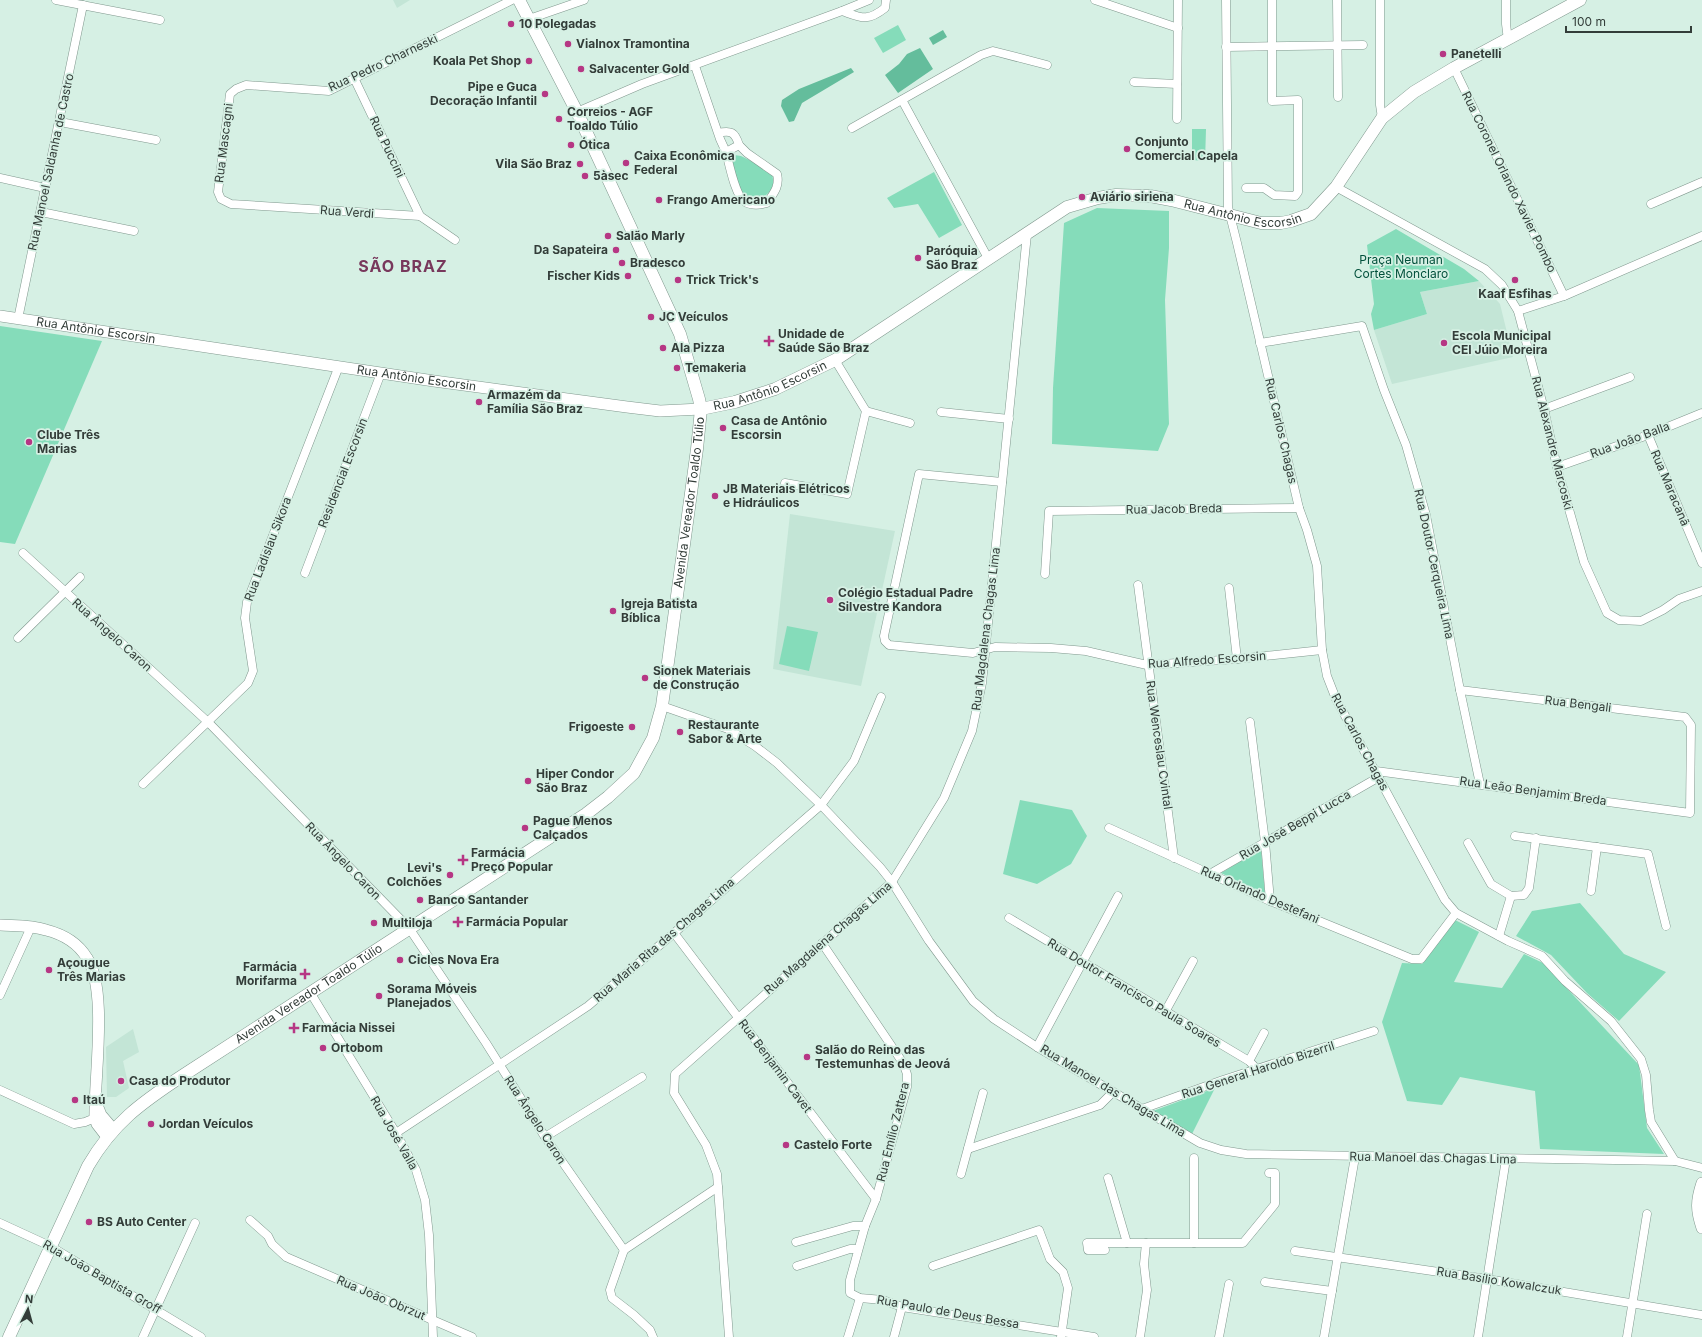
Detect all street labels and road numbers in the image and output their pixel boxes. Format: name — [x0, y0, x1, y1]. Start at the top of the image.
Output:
street label: Rua Pedro Charneski — [326, 31, 440, 94]
street label: Rua Manoel Saldanha de Castro — [24, 72, 77, 252]
street label: Rua Coronel Orlando Xavier Pombo — [1459, 89, 1560, 275]
street label: Rua Mascagni — [211, 102, 236, 184]
street label: Rua Puccini — [367, 114, 408, 180]
street label: Rua Antônio Escorsin — [1182, 196, 1304, 230]
street label: Rua Verdi — [319, 202, 375, 221]
street label: Rua Antônio Escorsin — [35, 314, 157, 346]
street label: Rua Antônio Escorsin — [712, 357, 829, 413]
street label: Rua Antônio Escorsin — [356, 362, 477, 394]
street label: Rua Alexandre Marcoski — [1529, 375, 1576, 511]
street label: Rua Carlos Chagas — [1262, 377, 1301, 485]
street label: Residencial Escorsin — [315, 416, 370, 530]
street label: Avenida Vereador Toaldo Túlio — [670, 416, 707, 589]
street label: Rua João Balla — [1588, 418, 1672, 461]
street label: Rua Maracanã — [1648, 447, 1693, 528]
street label: Rua Doutor Cerqueira Lima — [1411, 488, 1458, 640]
street label: Rua Ladislau Sikora — [241, 495, 294, 603]
street label: Rua Jacob Breda — [1126, 500, 1222, 517]
street label: Rua Magdalena Chagas Lima — [968, 546, 1003, 711]
street label: Rua Ângelo Caron — [69, 595, 155, 674]
street label: Rua Alfredo Escorsin — [1147, 648, 1266, 671]
street label: Rua Wenceslau Cvintal — [1143, 680, 1176, 810]
street label: Rua Carlos Chagas — [1328, 691, 1392, 793]
street label: Rua Bengali — [1544, 692, 1612, 715]
street label: Rua Leão Benjamim Breda — [1459, 773, 1608, 808]
street label: Rua José Beppi Lucca — [1236, 787, 1353, 863]
street label: Rua Ângelo Caron — [302, 819, 384, 903]
street label: Rua Orlando Destefani — [1199, 863, 1322, 926]
street label: Rua Maria Rita das Chagas Lima — [590, 874, 737, 1005]
street label: Rua Magdalena Chagas Lima — [761, 878, 895, 997]
street label: Rua Doutor Francisco Paula Soares — [1045, 935, 1224, 1050]
street label: Avenida Vereador Toaldo Túlio — [232, 940, 385, 1047]
street label: Rua Benjamin Cavet — [735, 1016, 815, 1115]
street label: Rua General Haroldo Bizerril — [1179, 1038, 1336, 1101]
street label: Rua Manoel das Chagas Lima — [1038, 1041, 1189, 1140]
street label: Rua Ângelo Caron — [501, 1073, 570, 1167]
street label: Rua Emílio Zattera — [873, 1081, 912, 1183]
street label: Rua José Valla — [367, 1093, 422, 1172]
street label: Rua Manoel das Chagas Lima — [1349, 1149, 1517, 1166]
street label: Rua João Baptista Groff — [40, 1236, 165, 1317]
street label: Rua Basílio Kowalczuk — [1436, 1263, 1563, 1298]
street label: Rua João Obrzut — [334, 1272, 428, 1323]
street label: Rua Paulo de Deus Bessa — [876, 1292, 1020, 1331]

